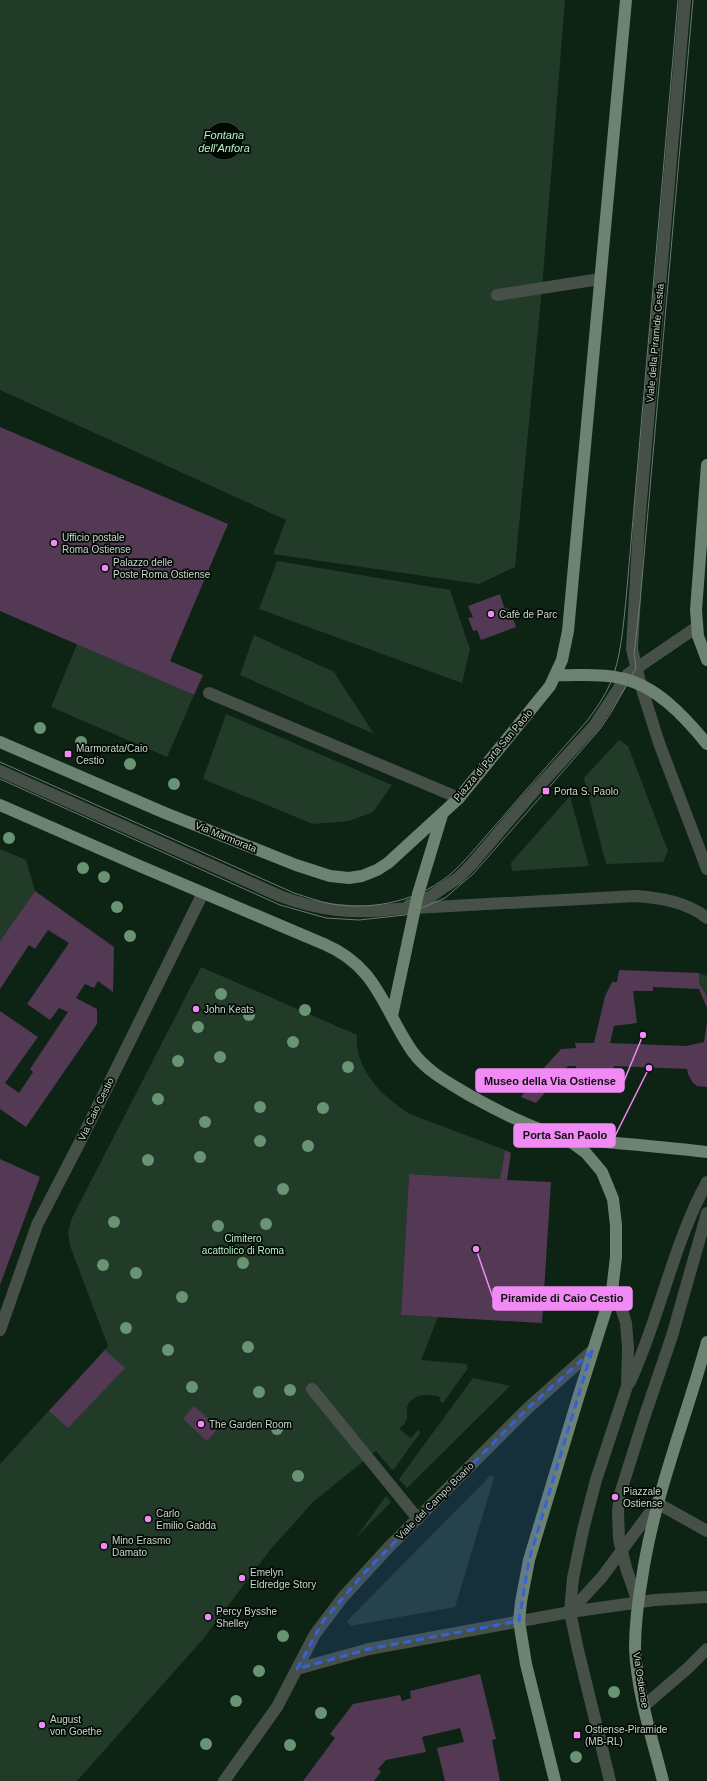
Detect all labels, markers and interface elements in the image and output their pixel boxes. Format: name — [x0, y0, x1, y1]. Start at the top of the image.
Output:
water label: Fontana dell'Anfora — [198, 129, 250, 154]
street label: Viale della Piramide Cestia — [644, 283, 666, 403]
place label: Ufficio postale Roma Ostiense — [62, 532, 131, 555]
marker: Ufficio postale Roma Ostiense — [49, 538, 59, 548]
place label: Palazzo delle Poste Roma Ostiense — [113, 557, 211, 580]
marker: Palazzo delle Poste Roma Ostiense — [100, 563, 110, 573]
marker: Cafè de Parc — [486, 609, 496, 619]
place label: Cafè de Parc — [499, 609, 557, 620]
street label: Piazza di Porta San Paolo — [451, 707, 535, 803]
place label: Marmorata/Caio Cestio — [76, 743, 148, 766]
marker: Marmorata/Caio Cestio — [63, 749, 73, 759]
marker: Porta S. Paolo — [541, 786, 551, 796]
place label: Porta S. Paolo — [554, 786, 619, 797]
street label: Via Marmorata — [194, 820, 259, 855]
marker: John Keats — [191, 1004, 201, 1014]
place label: John Keats — [204, 1004, 254, 1015]
callout: Museo della Via Ostiense — [476, 1069, 624, 1092]
street label: Via Caio Cestio — [76, 1075, 116, 1142]
text: Museo della Via Ostiense — [484, 1075, 616, 1087]
callout: Porta San Paolo — [514, 1124, 615, 1147]
text: Porta San Paolo — [523, 1129, 607, 1141]
park label: Cimitero acattolico di Roma — [202, 1233, 285, 1256]
callout: Piramide di Caio Cestio — [493, 1287, 632, 1310]
text: Piramide di Caio Cestio — [501, 1292, 624, 1304]
marker: The Garden Room — [196, 1419, 206, 1429]
place label: The Garden Room — [209, 1419, 292, 1430]
street label: Viale del Campo Boario — [394, 1460, 476, 1542]
place label: Piazzale Ostiense — [623, 1486, 663, 1509]
marker: Piazzale Ostiense — [610, 1492, 620, 1502]
place label: Carlo Emilio Gadda — [156, 1508, 216, 1531]
marker: Carlo Emilio Gadda — [143, 1514, 153, 1524]
place label: Mino Erasmo Damato — [112, 1535, 171, 1558]
marker: Mino Erasmo Damato — [99, 1541, 109, 1551]
place label: Emelyn Eldredge Story — [250, 1567, 316, 1590]
marker: Emelyn Eldredge Story — [237, 1573, 247, 1583]
place label: Percy Bysshe Shelley — [216, 1606, 278, 1629]
marker: Percy Bysshe Shelley — [203, 1612, 213, 1622]
street label: Via Ostiense — [631, 1651, 651, 1709]
place label: August von Goethe — [50, 1714, 102, 1737]
marker: August von Goethe — [37, 1720, 47, 1730]
place label: Ostiense-Piramide (MB-RL) — [585, 1724, 668, 1747]
marker: Ostiense-Piramide (MB-RL) — [572, 1730, 582, 1740]

